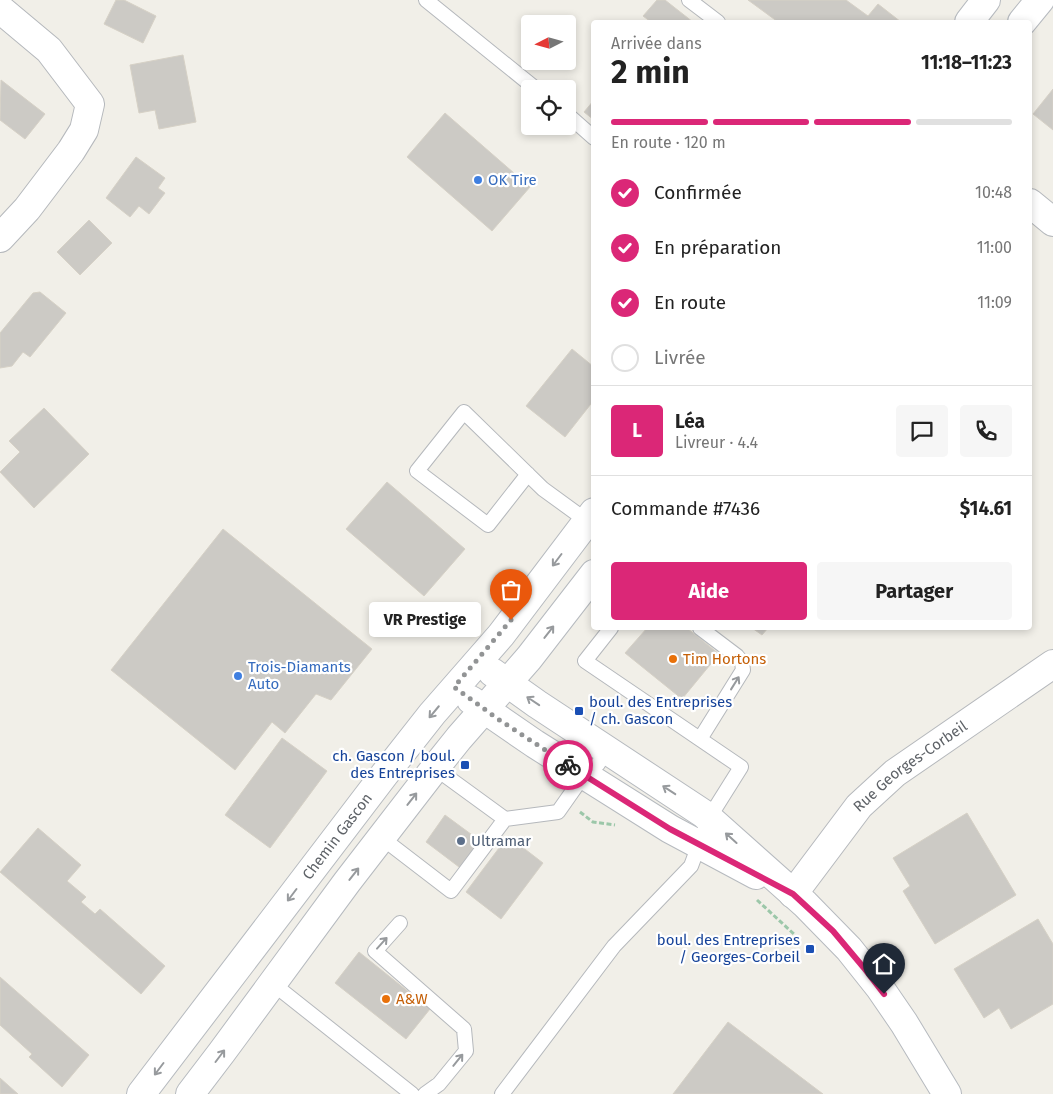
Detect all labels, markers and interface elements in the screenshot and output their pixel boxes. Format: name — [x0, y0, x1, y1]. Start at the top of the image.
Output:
north arrow — [521, 15, 576, 70]
map controls — [521, 15, 576, 135]
text: Arrivée dans — [611, 34, 702, 53]
text: 11:18–11:23 — [921, 51, 1012, 74]
text: 2 min — [611, 53, 690, 91]
button: locate — [521, 80, 576, 135]
text: En route · 120 m — [611, 133, 726, 152]
place label: OK Tire — [488, 171, 537, 189]
marker: OK Tire — [472, 174, 484, 186]
icon: check — [611, 179, 639, 207]
text: Confirmée — [654, 181, 742, 204]
text: 10:48 — [975, 183, 1012, 202]
icon: check — [611, 234, 639, 262]
text: En préparation — [654, 236, 781, 259]
text: 11:00 — [977, 238, 1012, 257]
icon: check — [611, 289, 639, 317]
text: En route — [654, 291, 726, 314]
text: 11:09 — [977, 293, 1012, 312]
text: Livrée — [654, 346, 706, 369]
button: chat — [896, 405, 948, 457]
button: phone — [960, 405, 1012, 457]
text: Léa — [675, 410, 705, 433]
text: L — [632, 419, 642, 442]
text: Livreur · 4.4 — [675, 433, 758, 452]
text: Commande #7436 — [611, 497, 760, 520]
text: $14.61 — [960, 497, 1012, 520]
one-way arrow — [552, 553, 563, 566]
button: Aide — [611, 562, 807, 620]
button: Partager — [817, 562, 1012, 620]
pin — [490, 569, 532, 620]
icon: bag — [497, 576, 525, 604]
callout: VR Prestige — [368, 602, 481, 638]
text: VR Prestige — [384, 610, 466, 629]
one-way arrow — [543, 626, 554, 639]
place label: Tim Hortons — [683, 650, 766, 668]
marker: Tim Hortons — [667, 653, 679, 665]
place label: Trois-Diamants Auto — [248, 658, 351, 693]
marker: Trois-Diamants Auto — [232, 670, 244, 682]
one-way arrow — [730, 676, 740, 690]
place label: boul. des Entreprises / ch. Gascon — [589, 693, 732, 728]
one-way arrow — [526, 696, 540, 706]
one-way arrow — [429, 705, 440, 718]
marker: boul. des Entreprises / ch. Gascon — [573, 705, 585, 717]
street label: Rue Georges-Corbeil — [850, 717, 971, 816]
courier — [543, 740, 593, 790]
place label: ch. Gascon / boul. des Entreprises — [332, 747, 455, 782]
icon: bike — [554, 751, 582, 779]
marker: ch. Gascon / boul. des Entreprises — [459, 759, 471, 771]
one-way arrow — [662, 785, 676, 795]
street label: Chemin Gascon — [299, 789, 376, 883]
one-way arrow — [406, 793, 417, 806]
place label: Ultramar — [471, 832, 531, 850]
one-way arrow — [724, 832, 737, 844]
marker: Ultramar — [455, 835, 467, 847]
one-way arrow — [348, 868, 359, 881]
one-way arrow — [286, 888, 297, 901]
place label: boul. des Entreprises / Georges-Corbeil — [657, 931, 801, 966]
one-way arrow — [376, 937, 388, 950]
marker: boul. des Entreprises / Georges-Corbeil — [804, 943, 816, 955]
pin — [863, 943, 905, 994]
icon: home — [870, 950, 898, 978]
place label: A&W — [396, 990, 428, 1008]
marker: A&W — [380, 993, 392, 1005]
one-way arrow — [214, 1049, 225, 1062]
one-way arrow — [453, 1053, 464, 1066]
one-way arrow — [154, 1062, 165, 1075]

